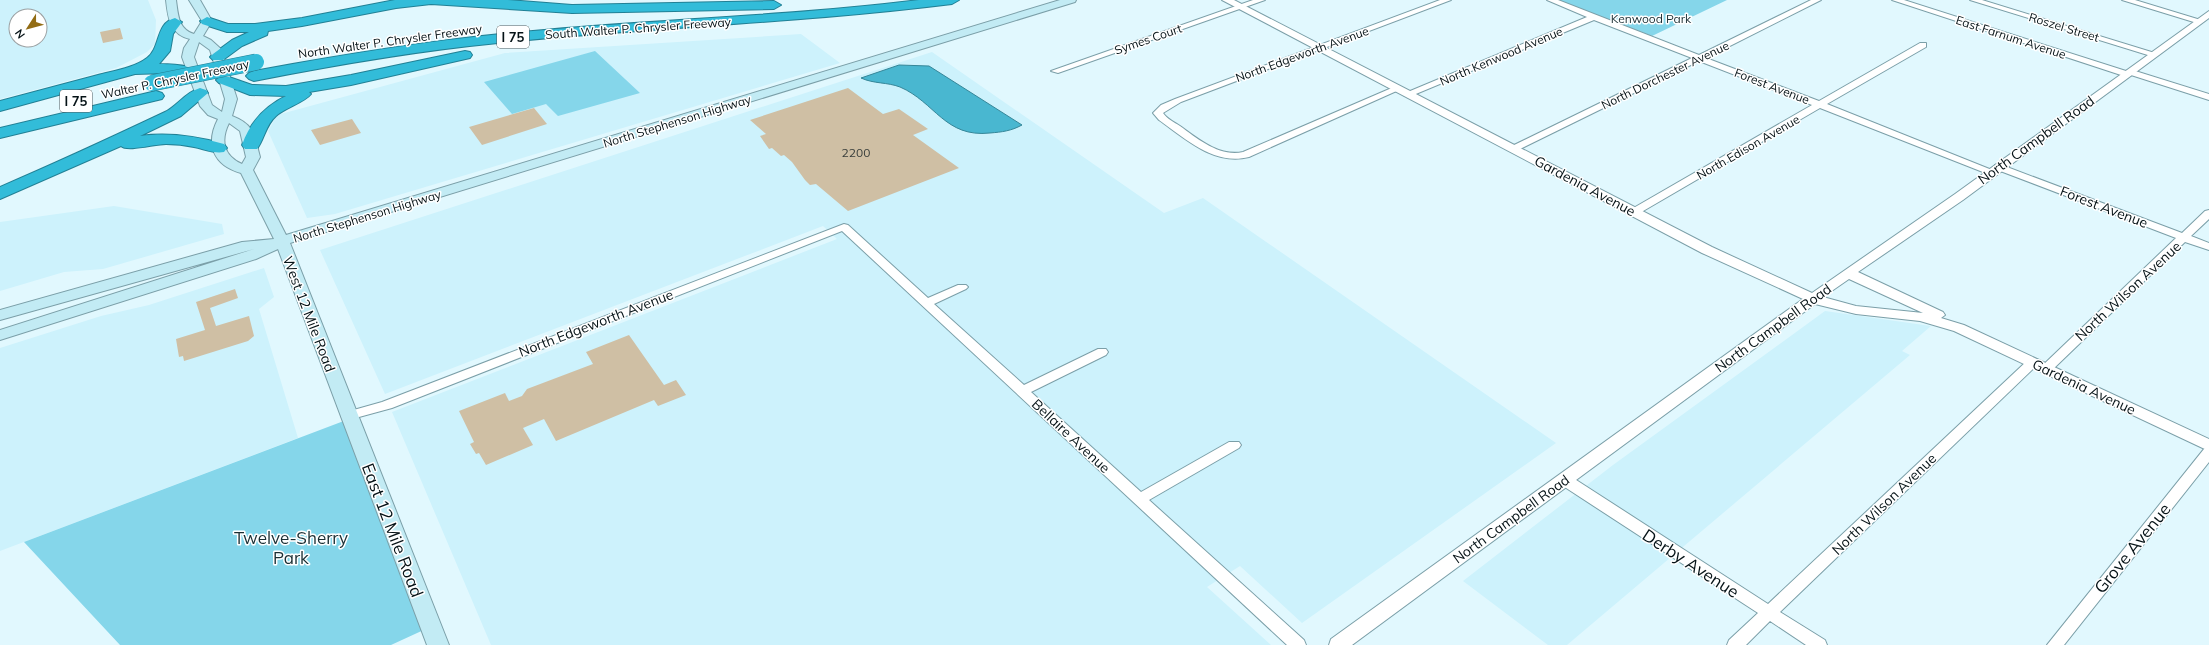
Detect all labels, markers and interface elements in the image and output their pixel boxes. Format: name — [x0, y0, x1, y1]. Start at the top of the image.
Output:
north arrow — [8, 8, 48, 48]
street label: Roszel Street — [2027, 9, 2101, 45]
park label: Kenwood Park — [1611, 11, 1692, 26]
street label: East Farnum Avenue — [1954, 12, 2068, 62]
street label: South Walter P. Chrysler Freeway — [545, 14, 732, 42]
street label: Symes Court — [1112, 20, 1184, 58]
street label: North Walter P. Chrysler Freeway — [297, 21, 484, 61]
street label: North Edgeworth Avenue — [1233, 23, 1371, 85]
street label: North Kenwood Avenue — [1437, 23, 1565, 89]
text: N — [12, 26, 28, 41]
road number: I 75 — [497, 26, 529, 48]
street label: North Dorchester Avenue — [1599, 38, 1731, 112]
street label: Walter P. Chrysler Freeway — [100, 56, 251, 102]
street label: Forest Avenue — [1732, 65, 1812, 107]
road number: I 75 — [60, 90, 92, 112]
street label: North Stephenson Highway — [601, 91, 753, 151]
street label: North Campbell Road — [1974, 92, 2098, 188]
street label: North Edison Avenue — [1694, 111, 1802, 183]
house number: 2200 — [842, 145, 870, 160]
street label: Gardenia Avenue — [1531, 152, 1639, 220]
street label: Forest Avenue — [2058, 182, 2150, 232]
street label: North Stephenson Highway — [291, 186, 443, 246]
street label: North Wilson Avenue — [2071, 237, 2185, 345]
street label: West 12 Mile Road — [279, 254, 339, 374]
street label: North Campbell Road — [1711, 280, 1835, 376]
street label: North Edgeworth Avenue — [516, 285, 676, 361]
street label: Gardenia Avenue — [2029, 355, 2139, 419]
street label: Bellaire Avenue — [1028, 395, 1114, 477]
street label: North Wilson Avenue — [1828, 449, 1940, 559]
street label: East 12 Mile Road — [358, 460, 428, 600]
street label: North Campbell Road — [1449, 471, 1573, 567]
street label: Grove Avenue — [2089, 499, 2175, 597]
street label: Derby Avenue — [1638, 524, 1743, 603]
park label: Twelve-Sherry Park — [234, 527, 348, 568]

